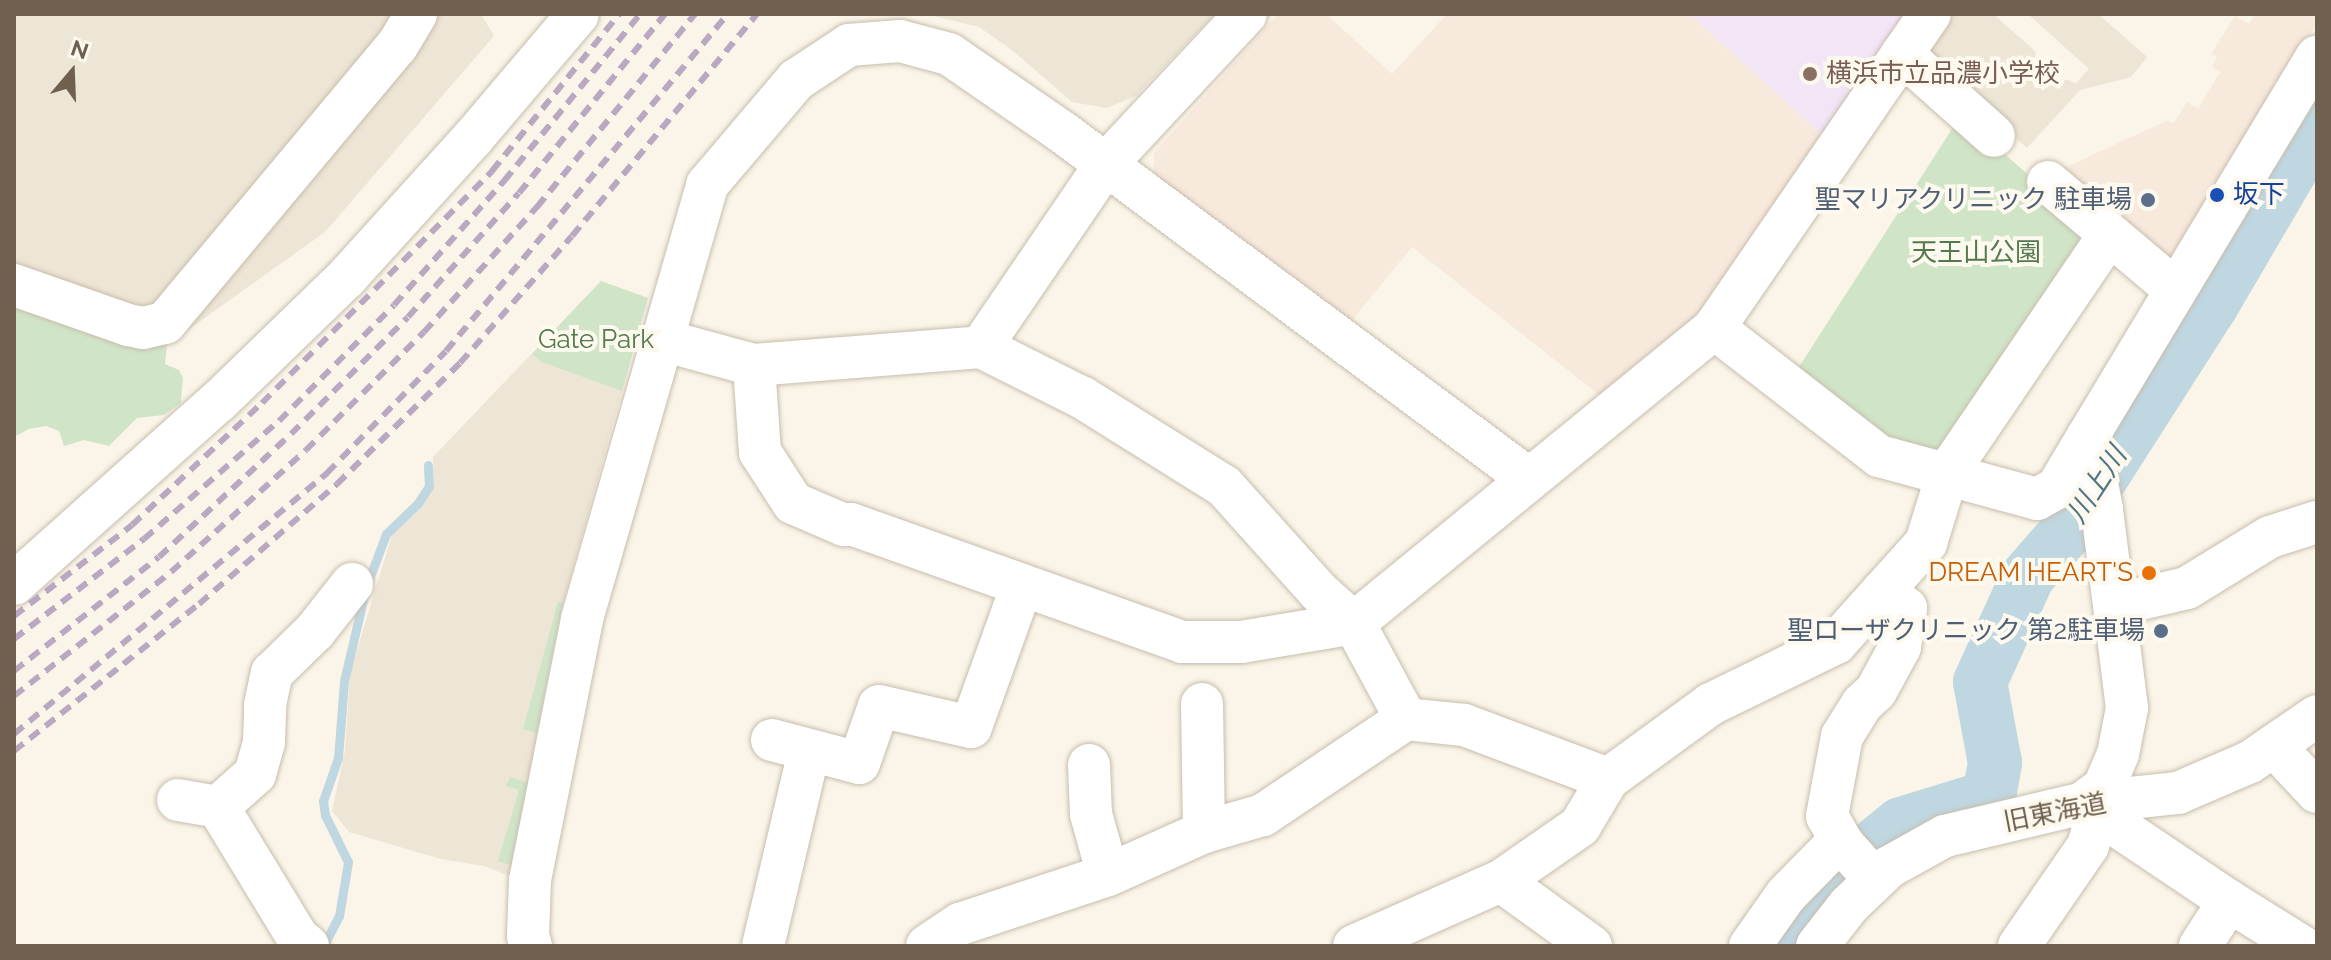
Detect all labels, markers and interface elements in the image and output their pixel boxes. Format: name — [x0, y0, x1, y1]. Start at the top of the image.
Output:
north arrow — [32, 32, 112, 112]
text: N — [68, 34, 92, 64]
place label: 横浜市立品濃小学校 — [1826, 58, 2060, 90]
marker: 横浜市立品濃小学校 — [1801, 65, 1819, 83]
place label: 坂下 — [2233, 179, 2285, 211]
place label: 聖マリアクリニック 駐車場 — [1813, 184, 2132, 216]
marker: 坂下 — [2208, 186, 2226, 204]
marker: 聖マリアクリニック 駐車場 — [2139, 191, 2157, 209]
park label: 天王山公園 — [1911, 237, 2041, 269]
park label: Gate Park — [538, 324, 654, 356]
water label: 川上川 — [2060, 441, 2134, 529]
place label: DREAM HEART'S — [1928, 557, 2133, 589]
marker: DREAM HEART'S — [2140, 564, 2158, 582]
place label: 聖ローザクリニック 第2駐車場 — [1787, 615, 2145, 647]
marker: 聖ローザクリニック 第2駐車場 — [2152, 622, 2170, 640]
street label: 旧東海道 — [2001, 788, 2109, 838]

